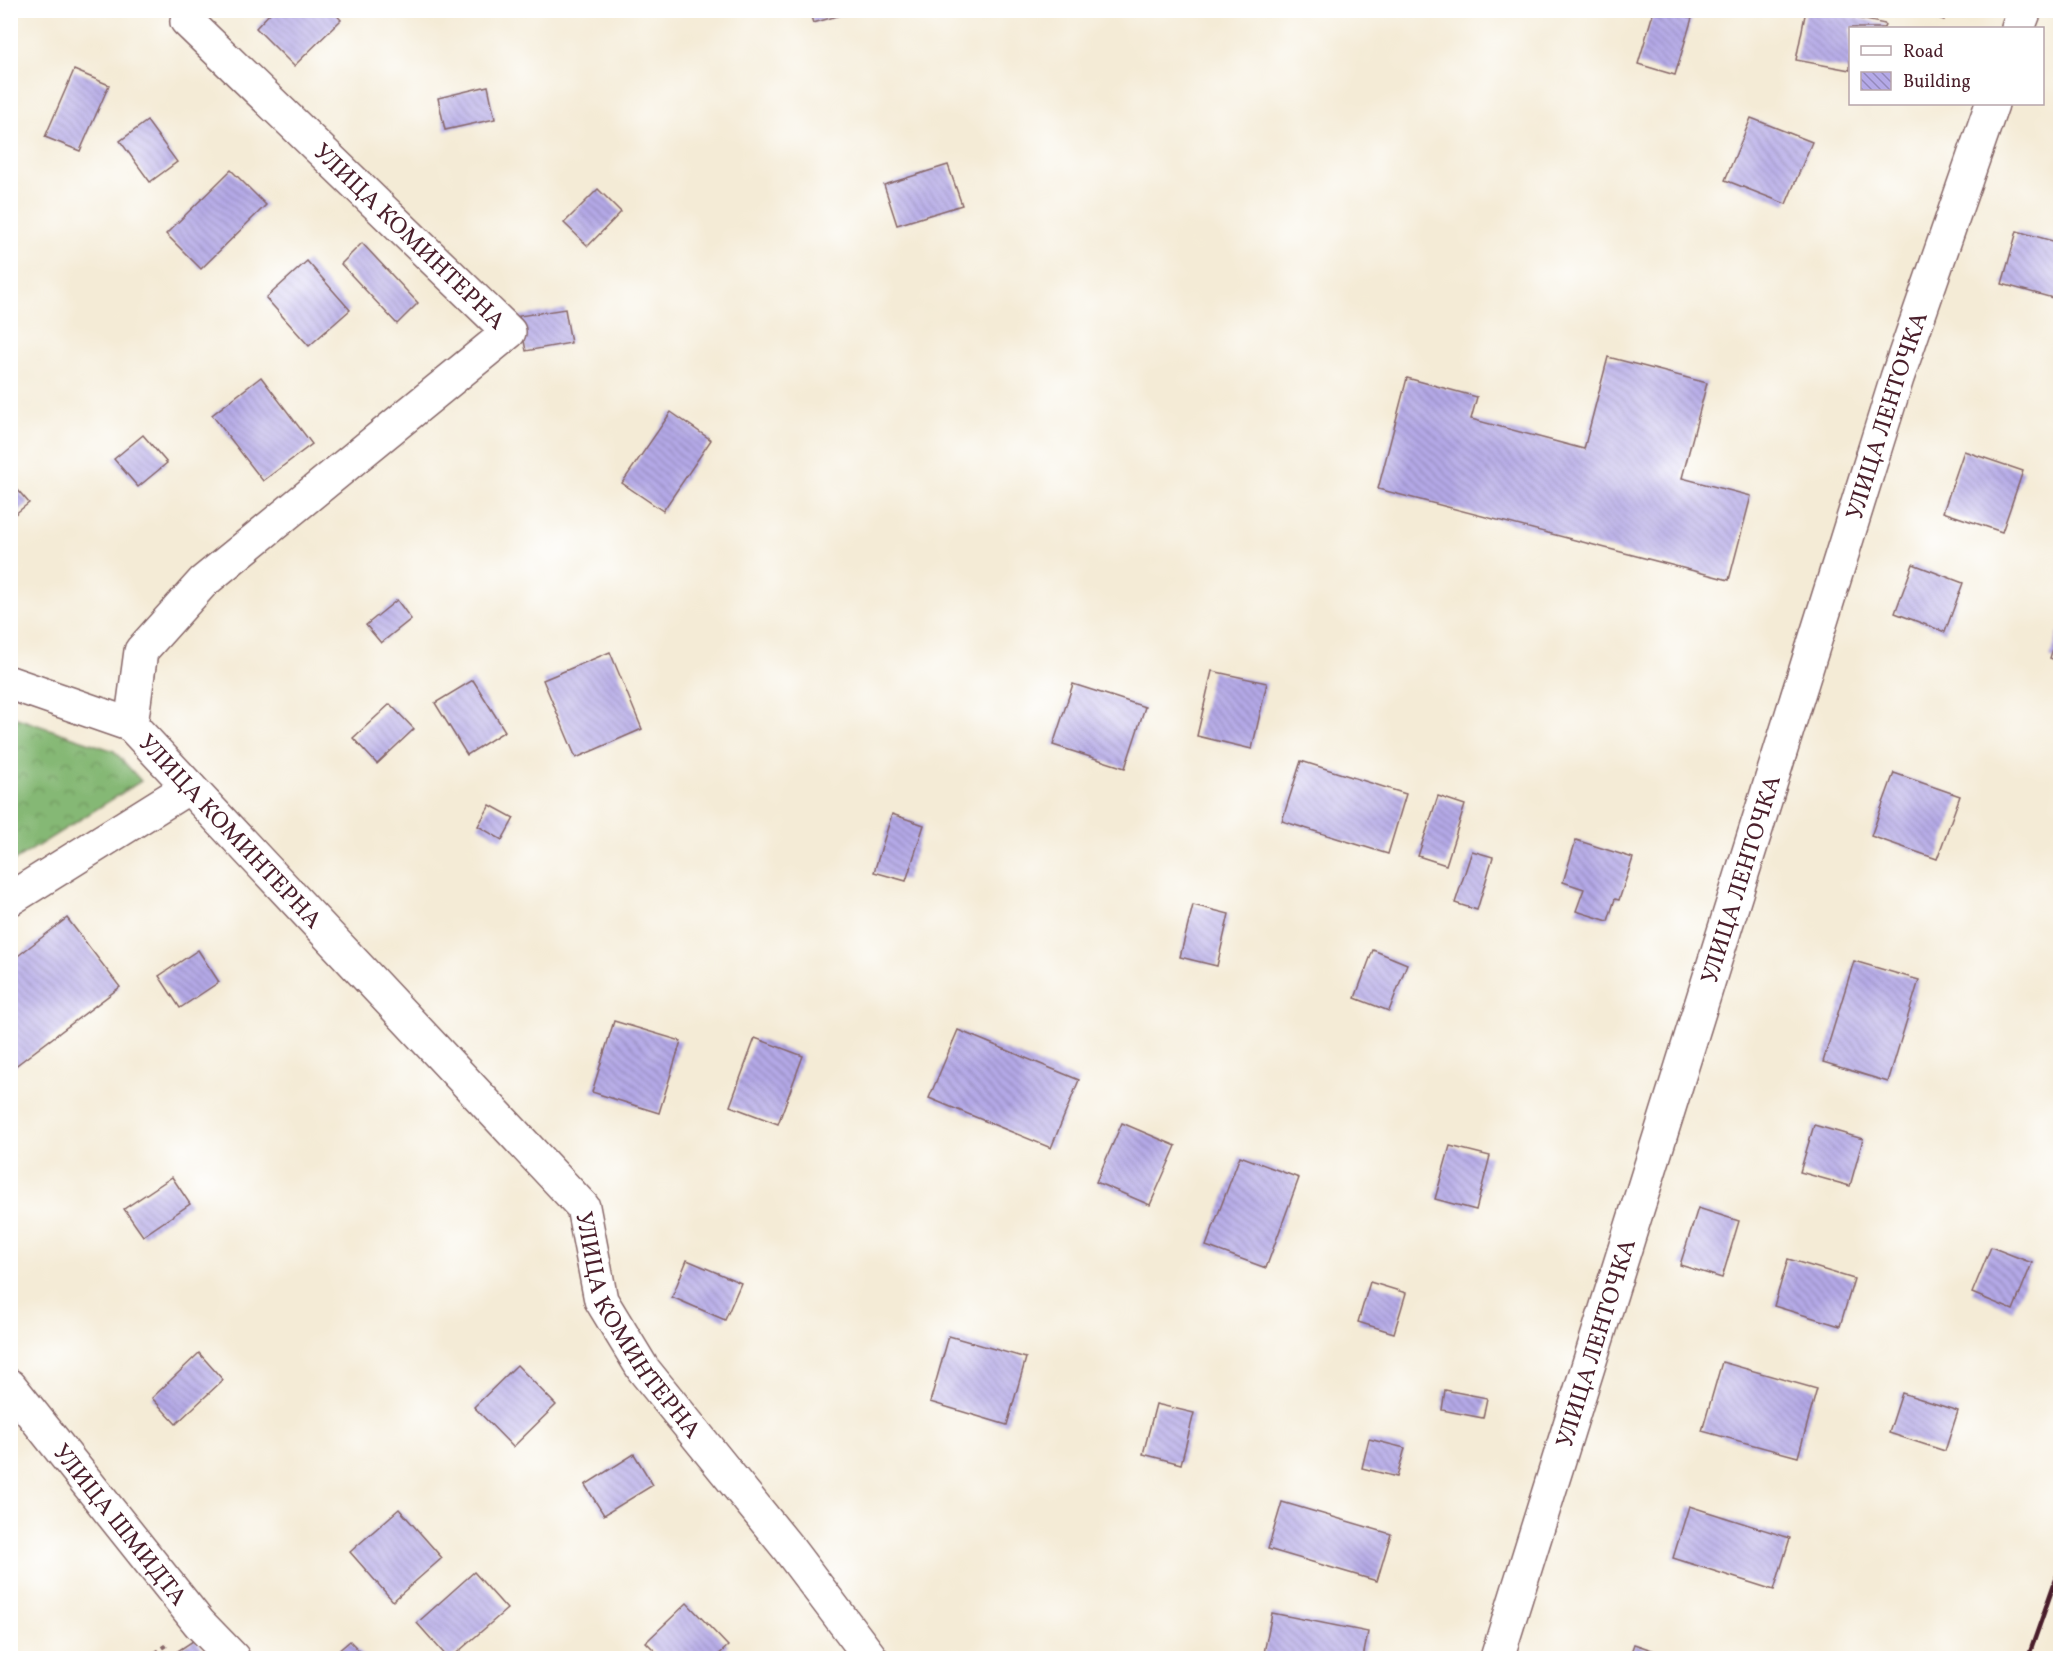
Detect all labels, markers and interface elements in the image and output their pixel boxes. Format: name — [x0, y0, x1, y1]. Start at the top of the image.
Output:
legend — [1849, 27, 2044, 105]
text: Road — [1903, 40, 1944, 65]
text: Building — [1903, 70, 1971, 95]
street label: УЛИЦА КОМИНТЕРНА — [305, 136, 512, 339]
street label: УЛИЦА ЛЕНТОЧКА — [1839, 307, 1938, 524]
street label: УЛИЦА КОМИНТЕРНА — [129, 728, 329, 937]
street label: УЛИЦА ЛЕНТОЧКА — [1694, 771, 1791, 988]
street label: УЛИЦА КОМИНТЕРНА — [565, 1209, 708, 1447]
street label: УЛИЦА ЛЕНТОЧКА — [1549, 1235, 1646, 1452]
street label: УЛИЦА ШМИДТА — [44, 1437, 194, 1614]

